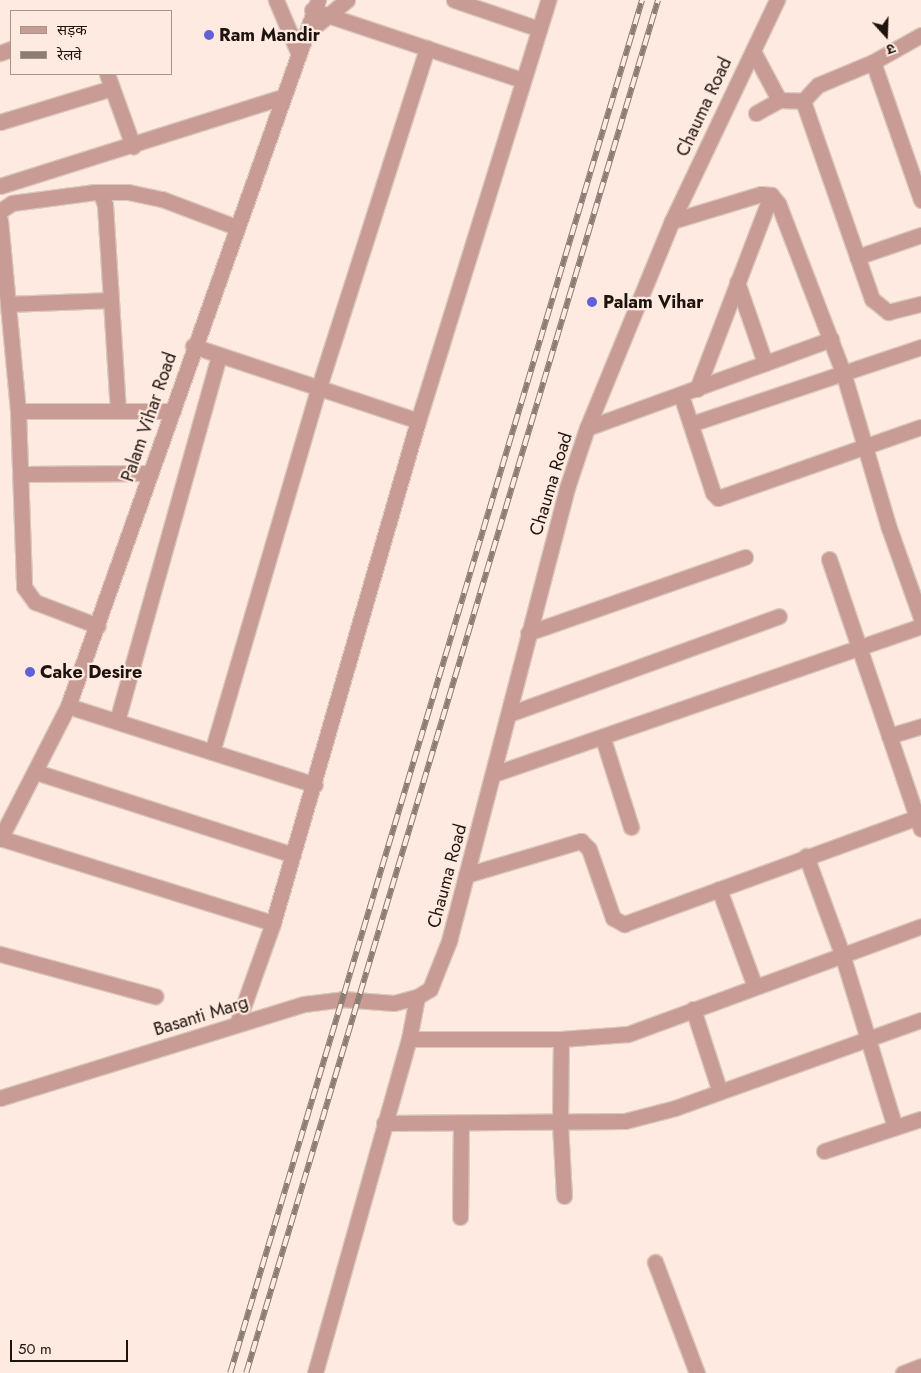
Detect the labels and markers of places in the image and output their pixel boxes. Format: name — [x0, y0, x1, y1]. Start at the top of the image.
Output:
place label: Ram Mandir — [219, 24, 320, 46]
marker: Ram Mandir — [203, 29, 215, 41]
place label: Palam Vihar — [603, 291, 704, 313]
marker: Palam Vihar — [585, 295, 599, 309]
place label: Cake Desire — [40, 661, 142, 683]
marker: Cake Desire — [24, 666, 36, 678]

